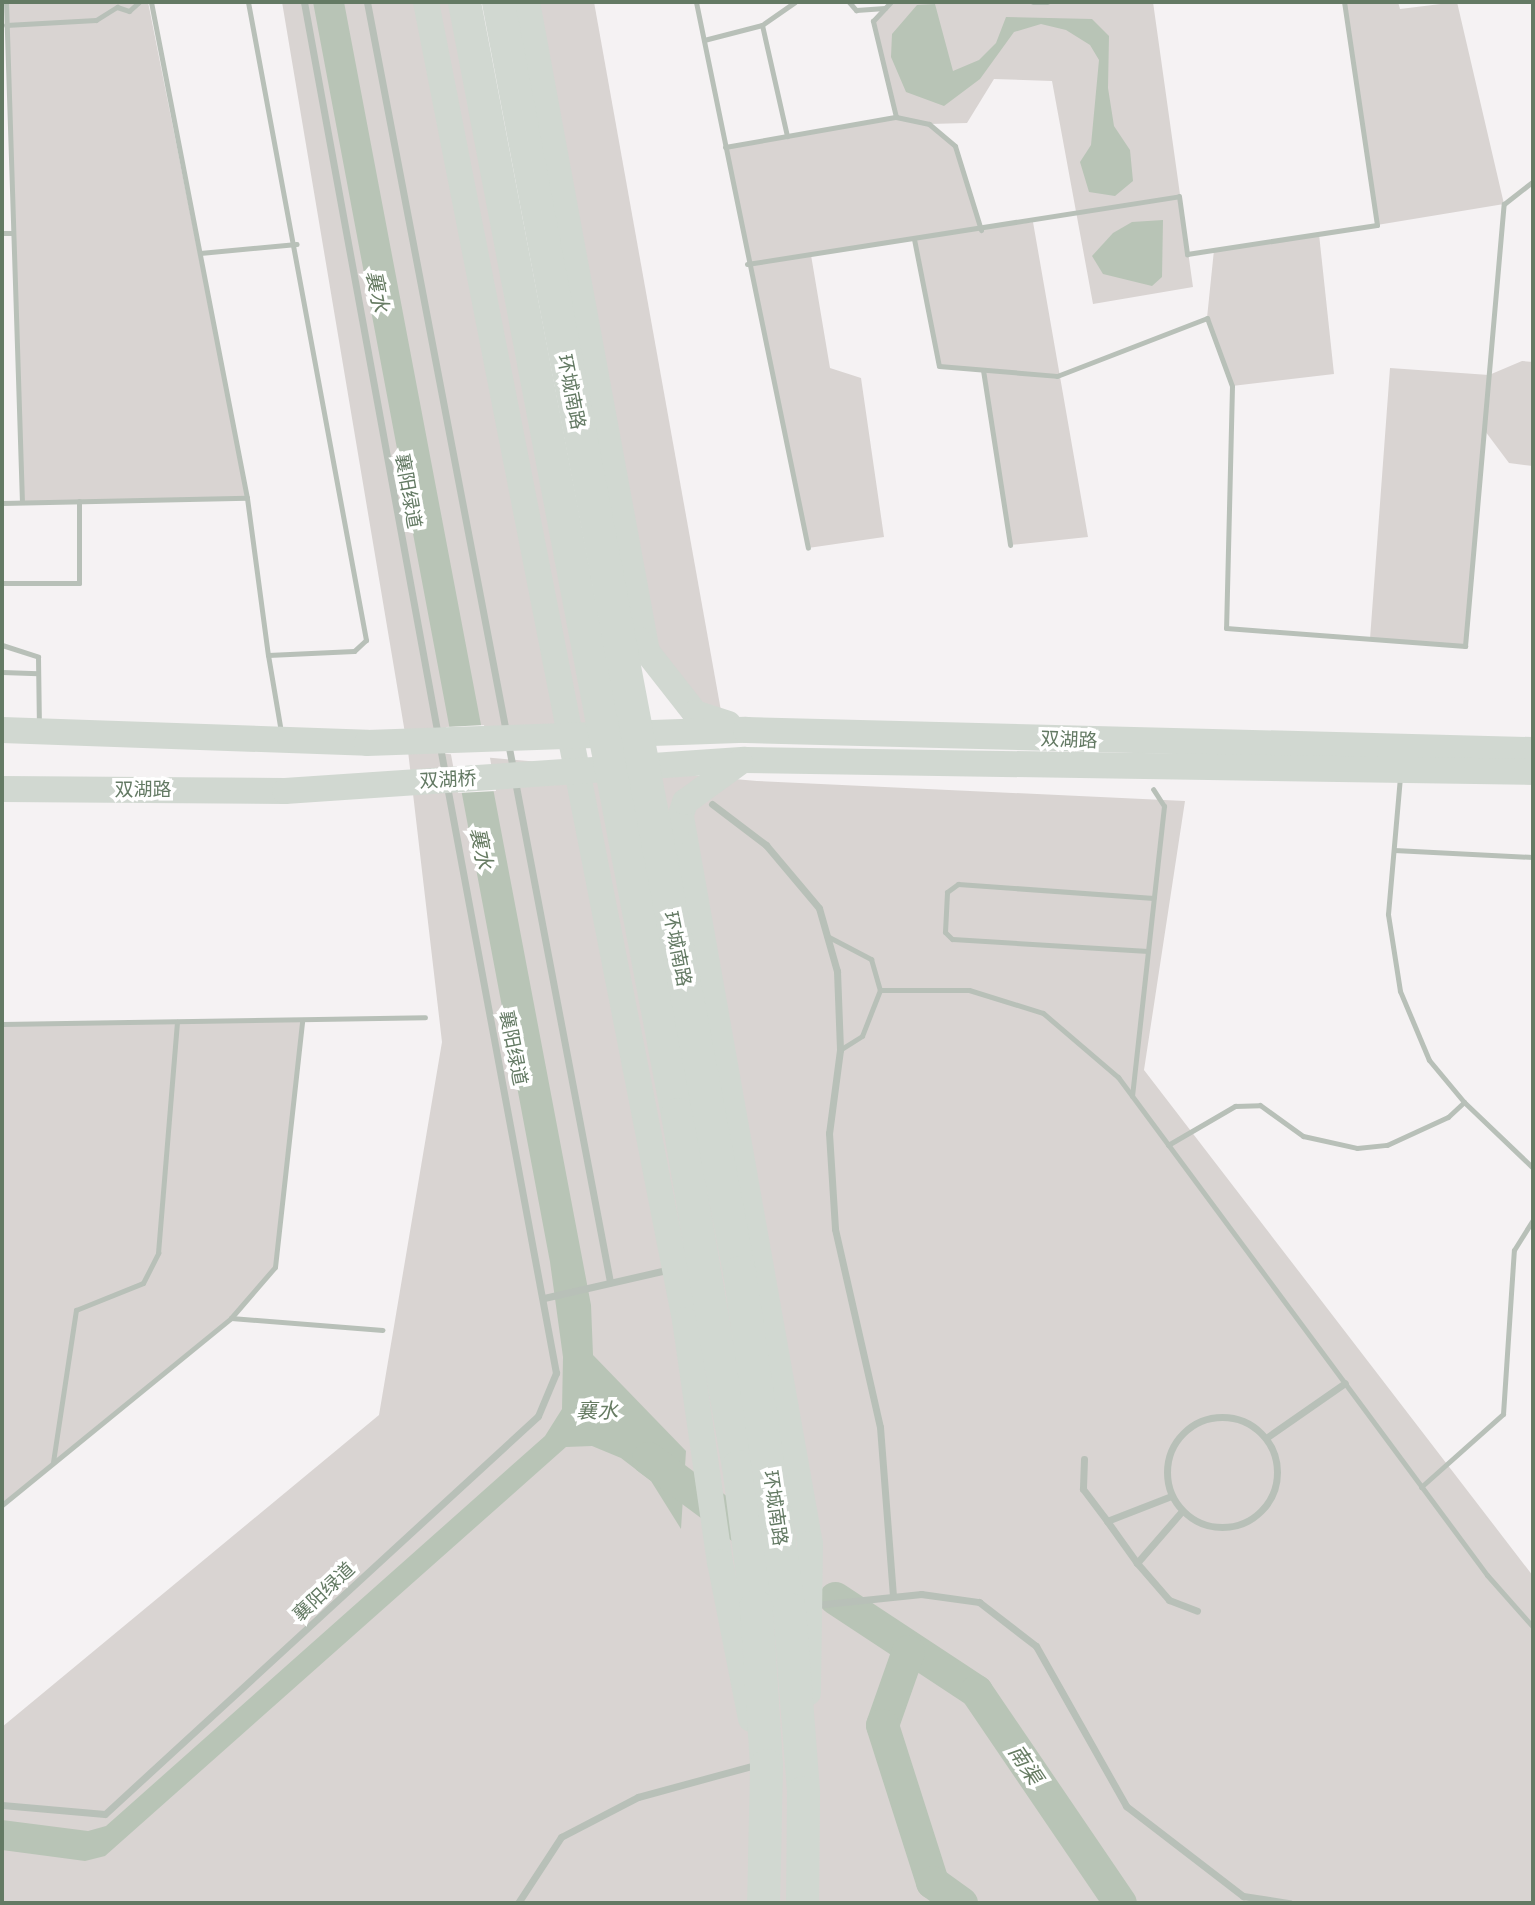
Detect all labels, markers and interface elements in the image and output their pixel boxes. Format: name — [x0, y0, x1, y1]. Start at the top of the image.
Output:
water label: 襄水 — [362, 268, 394, 314]
street label: 环城南路 — [553, 353, 589, 431]
street label: 襄阳绿道 — [390, 452, 426, 530]
street label: 双湖路 — [1040, 728, 1098, 752]
street label: 双湖桥 — [419, 767, 477, 793]
street label: 双湖路 — [115, 779, 171, 801]
water label: 襄水 — [466, 825, 498, 871]
street label: 环城南路 — [659, 910, 695, 988]
street label: 襄阳绿道 — [495, 1009, 531, 1087]
water label: 襄水 — [576, 1397, 618, 1423]
street label: 环城南路 — [758, 1469, 792, 1547]
street label: 襄阳绿道 — [288, 1558, 360, 1626]
water label: 南渠 — [1004, 1740, 1048, 1788]

